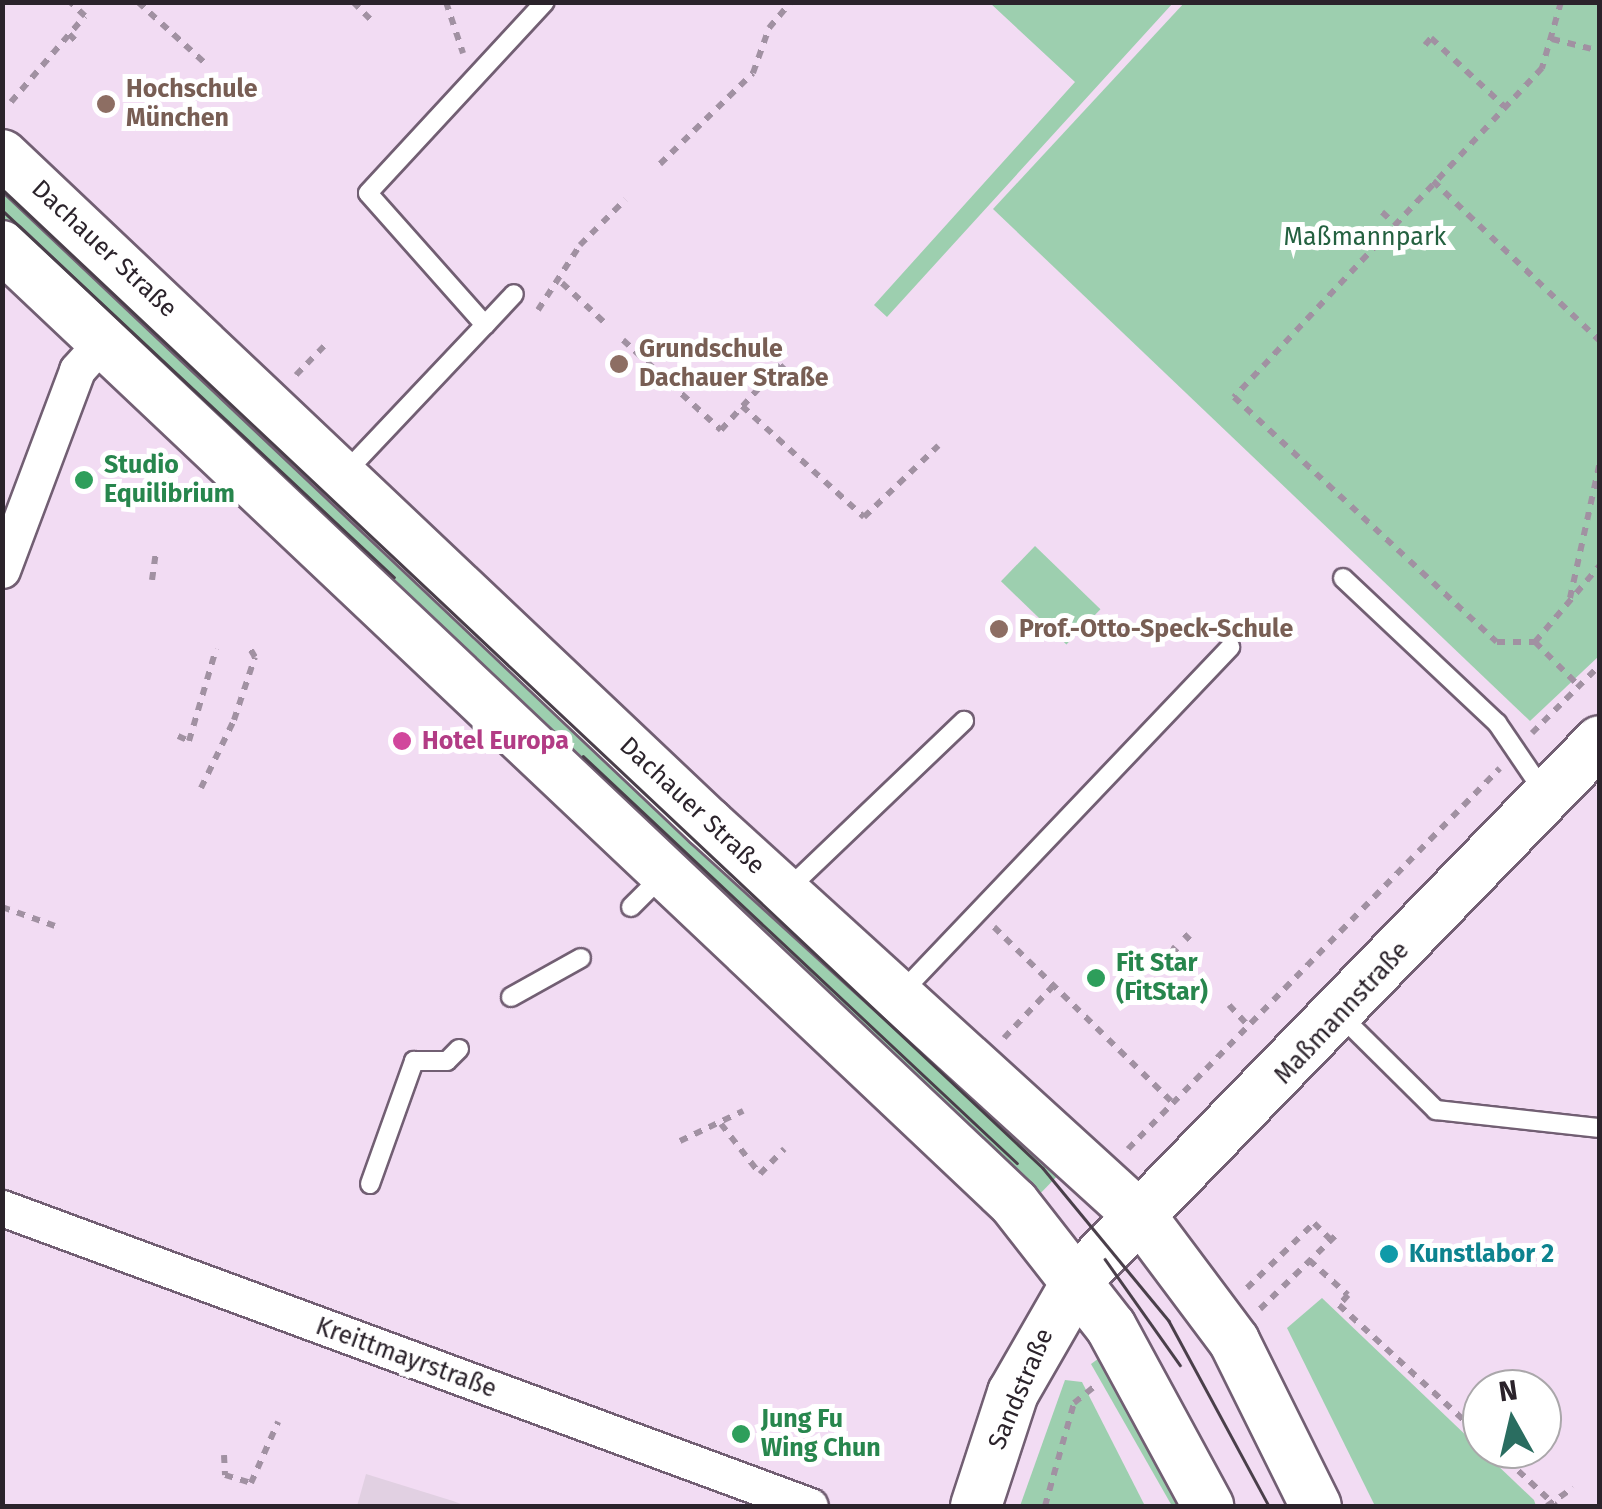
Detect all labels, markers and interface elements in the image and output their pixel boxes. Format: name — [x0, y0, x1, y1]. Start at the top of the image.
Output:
place label: Hochschule München — [126, 75, 258, 134]
marker: Hochschule München — [95, 93, 117, 115]
street label: Dachauer Straße — [25, 174, 183, 324]
park label: Maßmannpark — [1284, 222, 1446, 252]
place label: Grundschule Dachauer Straße — [639, 335, 829, 394]
marker: Grundschule Dachauer Straße — [608, 353, 630, 375]
place label: Studio Equilibrium — [104, 451, 235, 510]
marker: Studio Equilibrium — [73, 469, 95, 491]
place label: Prof.-Otto-Speck-Schule — [1019, 614, 1293, 644]
marker: Prof.-Otto-Speck-Schule — [988, 618, 1010, 640]
place label: Hotel Europa — [422, 726, 569, 756]
marker: Hotel Europa — [391, 730, 413, 752]
street label: Dachauer Straße — [613, 731, 771, 881]
street label: Maßmannstraße — [1268, 936, 1416, 1090]
place label: Fit Star (FitStar) — [1116, 949, 1208, 1008]
marker: Fit Star (FitStar) — [1085, 967, 1107, 989]
place label: Kunstlabor 2 — [1409, 1239, 1554, 1269]
marker: Kunstlabor 2 — [1378, 1243, 1400, 1265]
street label: Kreittmayrstraße — [312, 1311, 500, 1405]
street label: Sandstraße — [982, 1324, 1060, 1454]
north arrow — [1462, 1369, 1562, 1469]
text: N — [1497, 1373, 1520, 1408]
place label: Jung Fu Wing Chun — [761, 1405, 881, 1464]
marker: Jung Fu Wing Chun — [730, 1423, 752, 1445]

